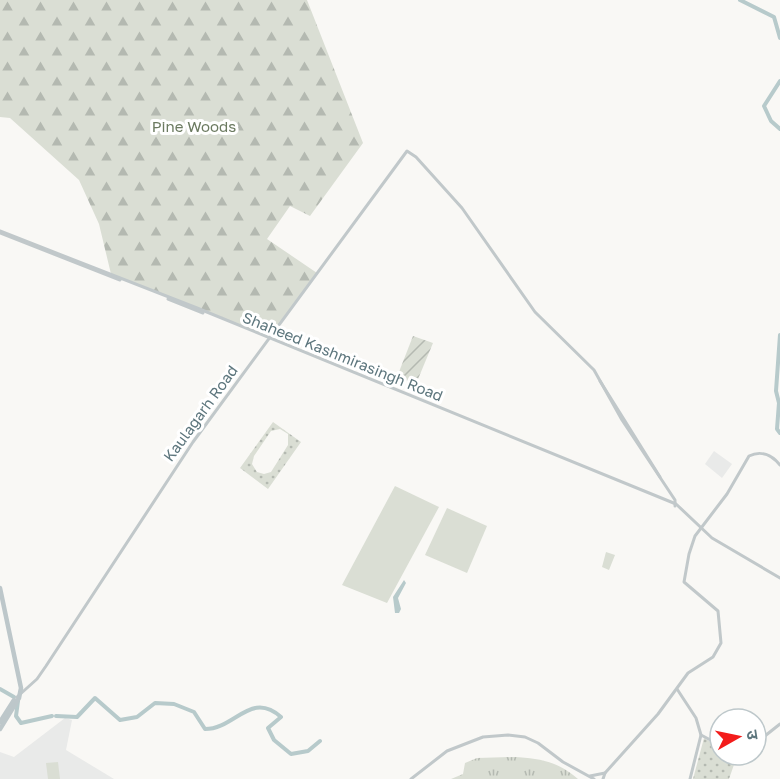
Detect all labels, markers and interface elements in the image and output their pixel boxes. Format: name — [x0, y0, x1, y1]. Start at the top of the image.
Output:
park label: Pine Woods — [152, 117, 236, 135]
street label: Shaheed Kashmirasingh Road — [240, 308, 446, 404]
street label: Kaulagarh Road — [159, 361, 241, 465]
north arrow — [708, 707, 768, 767]
text: उ — [742, 728, 764, 741]

